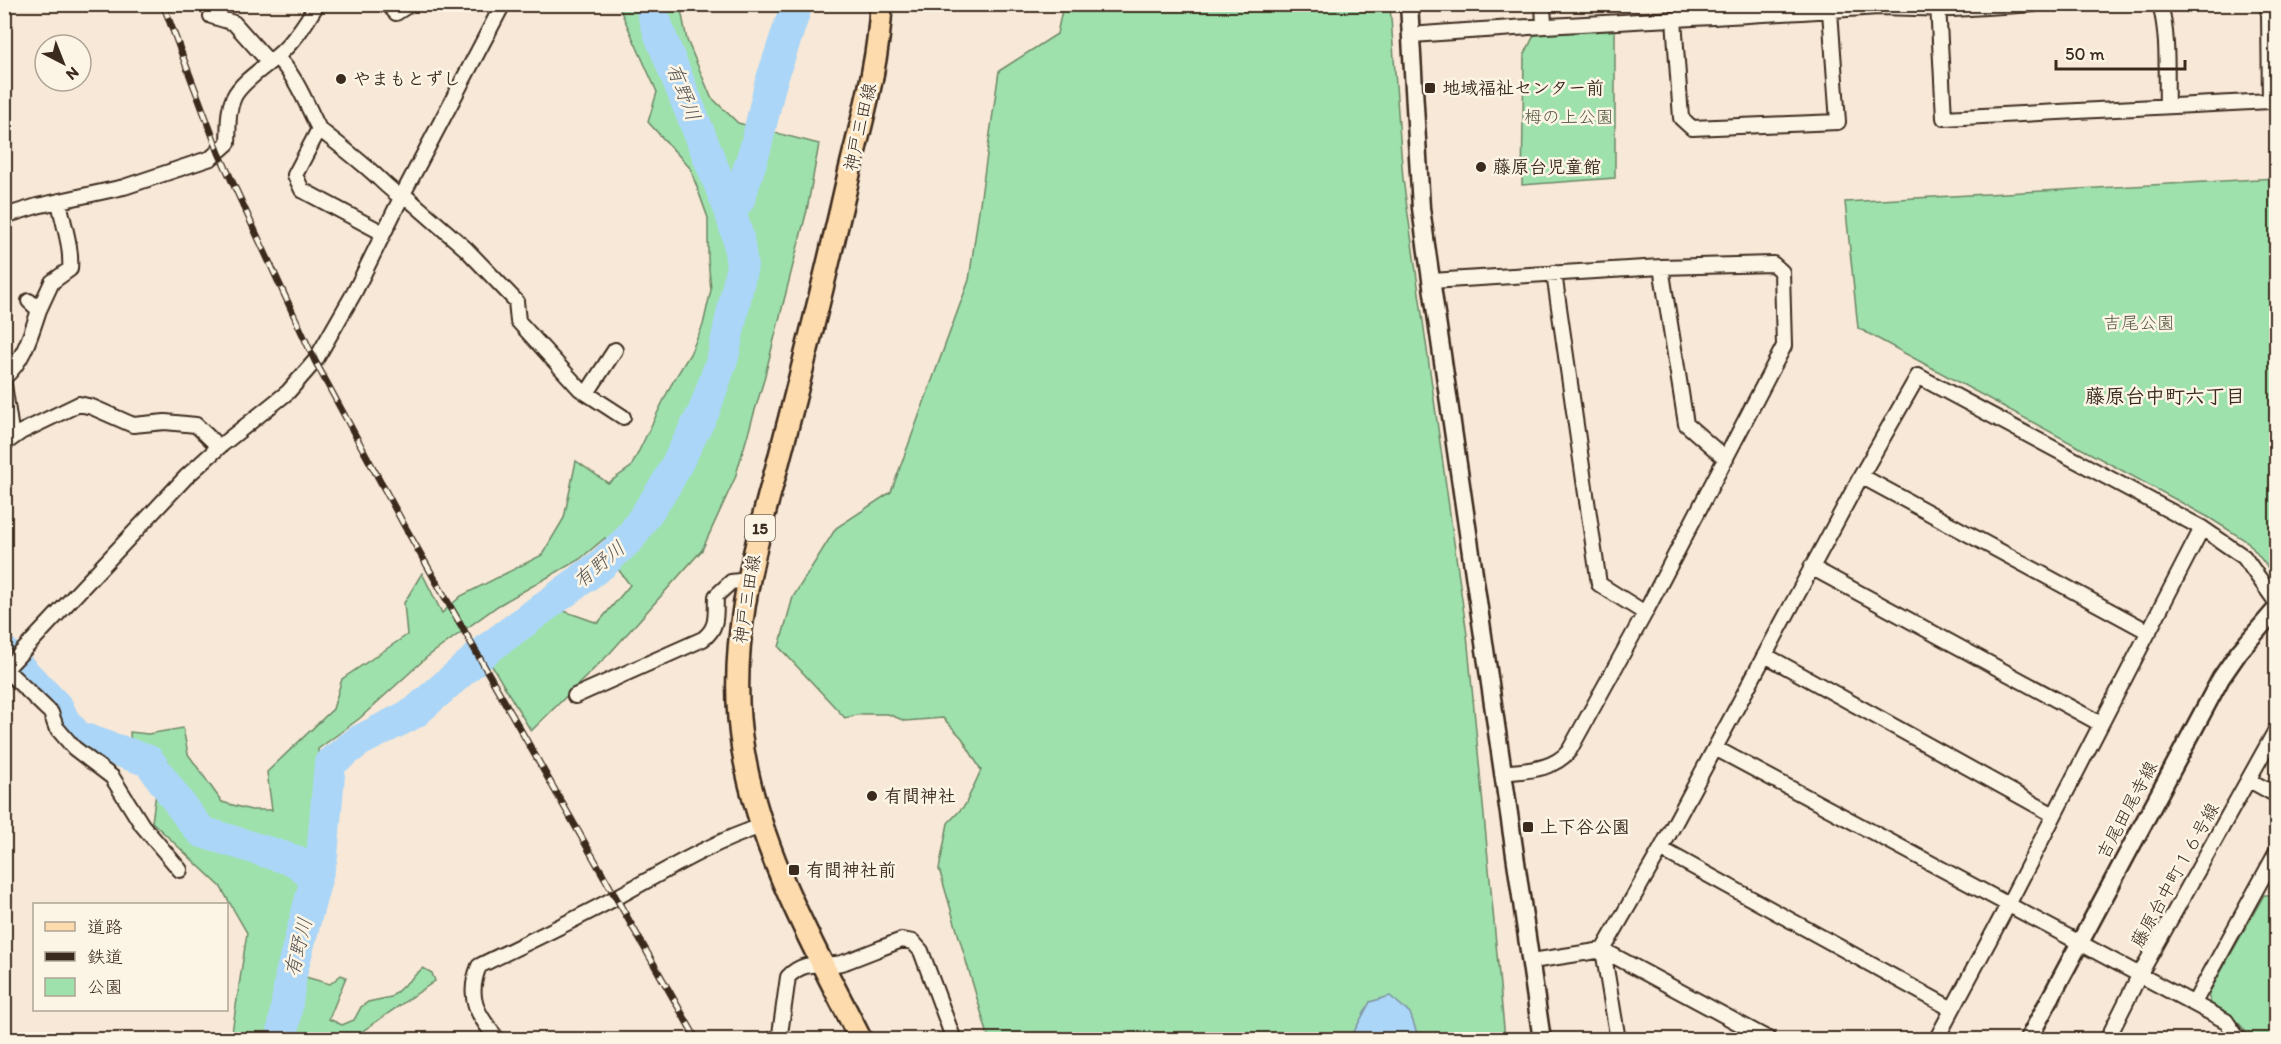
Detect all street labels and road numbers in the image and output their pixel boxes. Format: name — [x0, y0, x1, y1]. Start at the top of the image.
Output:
street label: 神戸三田線 — [839, 81, 881, 173]
road number: 15 — [745, 515, 775, 541]
street label: 神戸三田線 — [729, 553, 765, 645]
street label: 吉尾田尾寺線 — [2092, 757, 2162, 863]
street label: 藤原台中町１６号線 — [2126, 799, 2224, 951]

